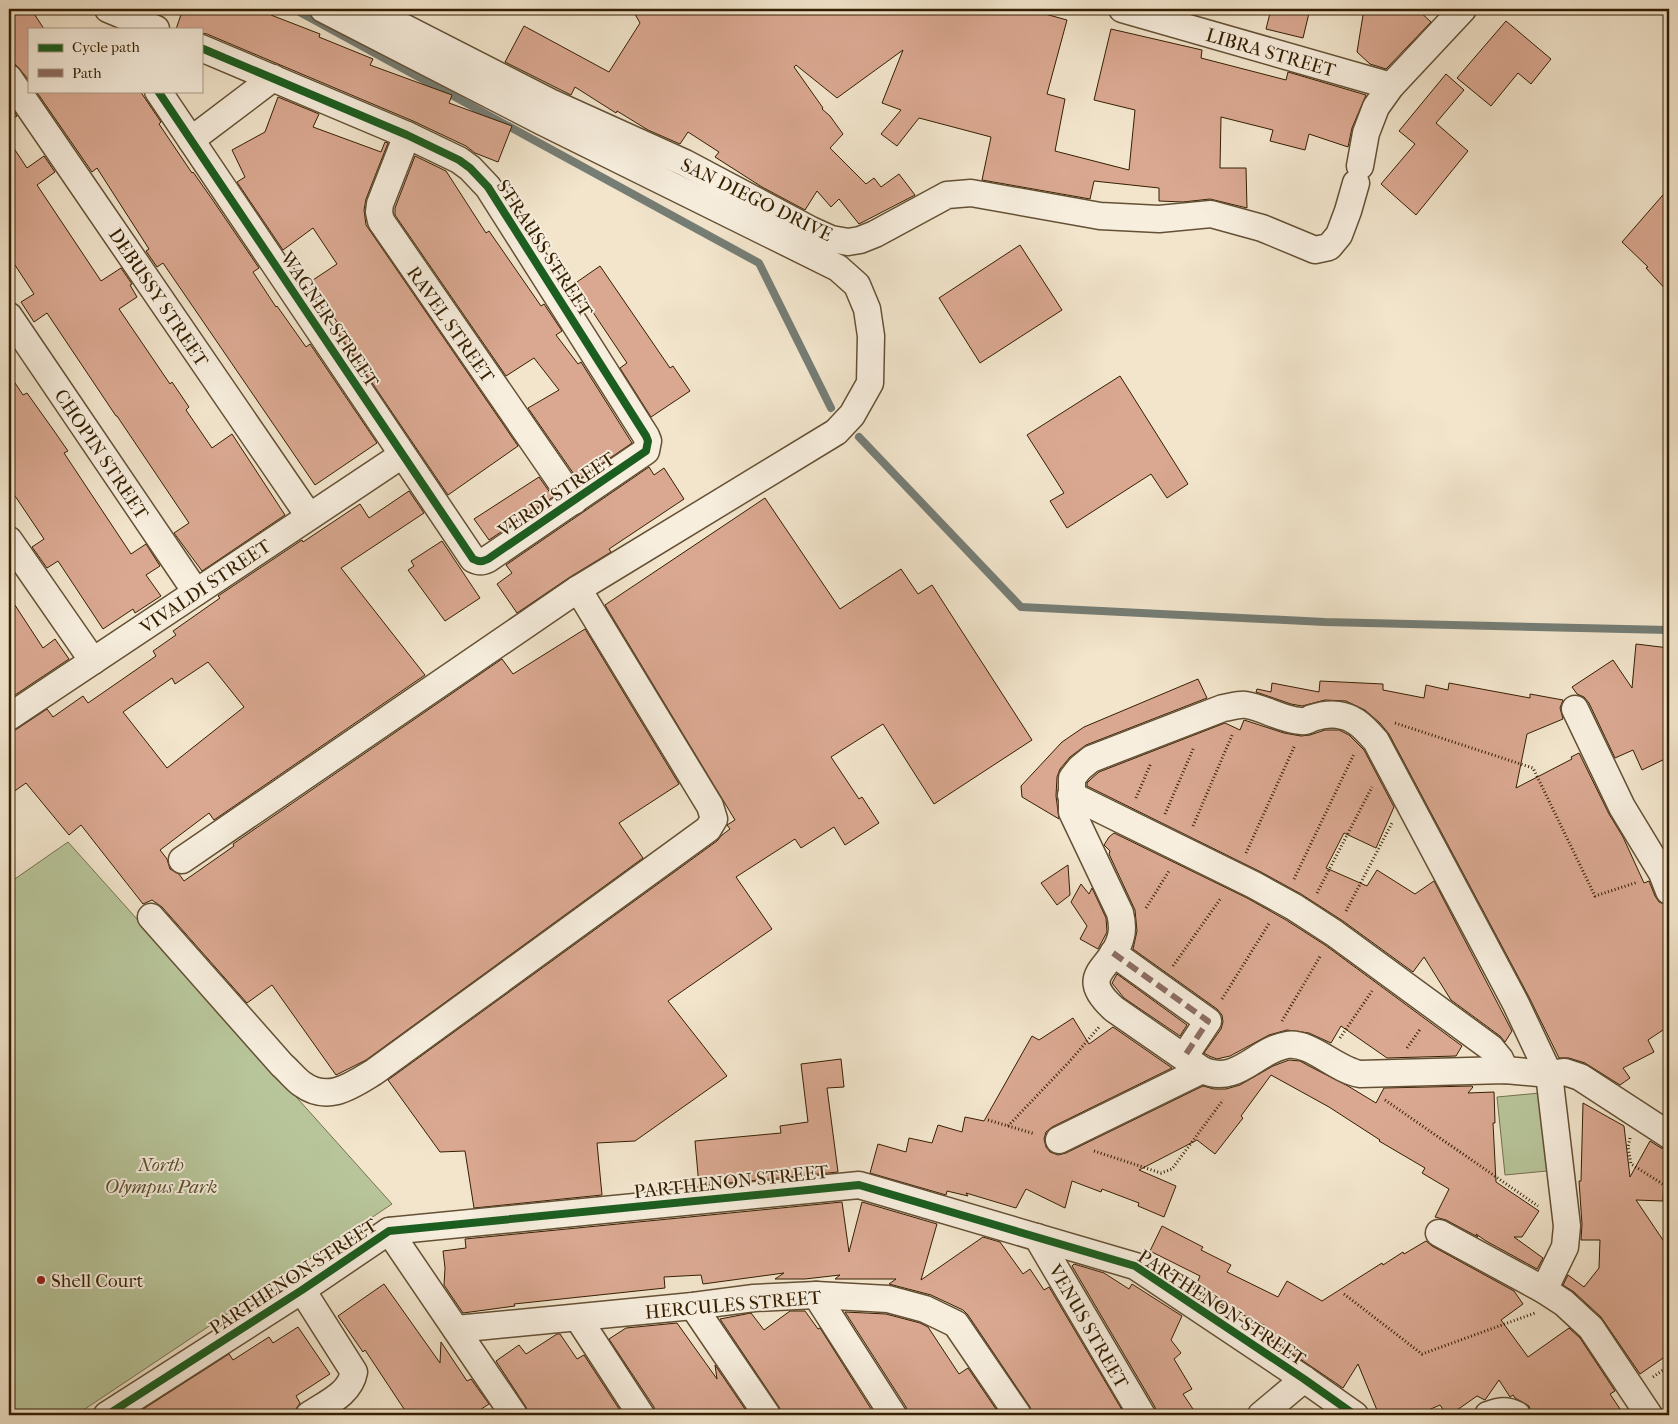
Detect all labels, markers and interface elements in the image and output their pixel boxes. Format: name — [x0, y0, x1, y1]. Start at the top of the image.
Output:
street label: LIBRA STREET — [1203, 24, 1338, 82]
legend — [28, 28, 202, 92]
text: Cycle path — [72, 38, 140, 56]
text: Path — [72, 64, 102, 82]
street label: SAN DIEGO DRIVE — [677, 154, 836, 246]
street label: STRAUSS STREET — [492, 176, 597, 321]
street label: DEBUSSY STREET — [104, 224, 213, 371]
street label: WAGNER STREET — [275, 247, 383, 392]
street label: RAVEL STREET — [402, 262, 499, 387]
street label: CHOPIN STREET — [50, 385, 153, 524]
street label: VERDI STREET — [493, 448, 619, 543]
street label: VIVALDI STREET — [135, 535, 275, 639]
park label: North Olympus Park — [105, 1154, 217, 1198]
street label: PARTHENON STREET — [633, 1161, 830, 1203]
street label: PARTHENON STREET — [206, 1214, 382, 1339]
street label: PARTHENON STREET — [1133, 1245, 1310, 1370]
street label: VENUS STREET — [1043, 1260, 1133, 1393]
place label: Shell Court — [51, 1270, 143, 1292]
marker: Shell Court — [35, 1274, 47, 1286]
street label: HERCULES STREET — [644, 1286, 822, 1324]

